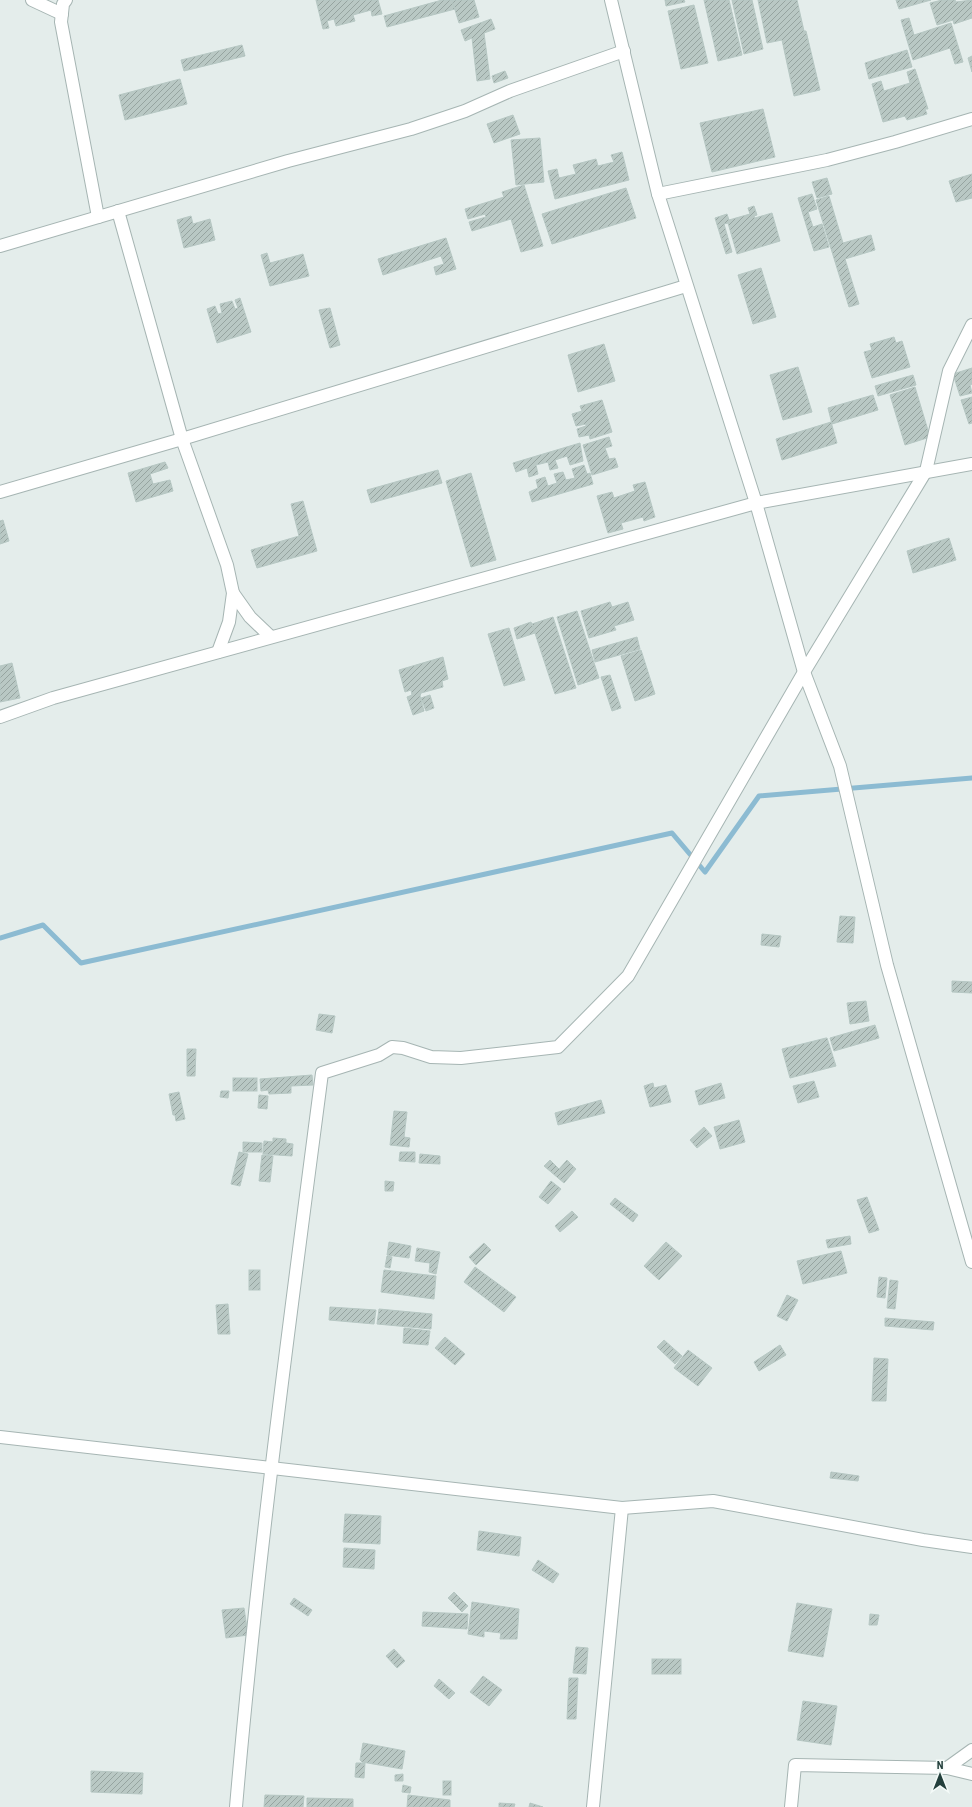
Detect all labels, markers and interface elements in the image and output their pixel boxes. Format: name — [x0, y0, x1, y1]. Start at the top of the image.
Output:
north arrow — [920, 1755, 960, 1795]
text: N — [937, 1759, 944, 1772]

